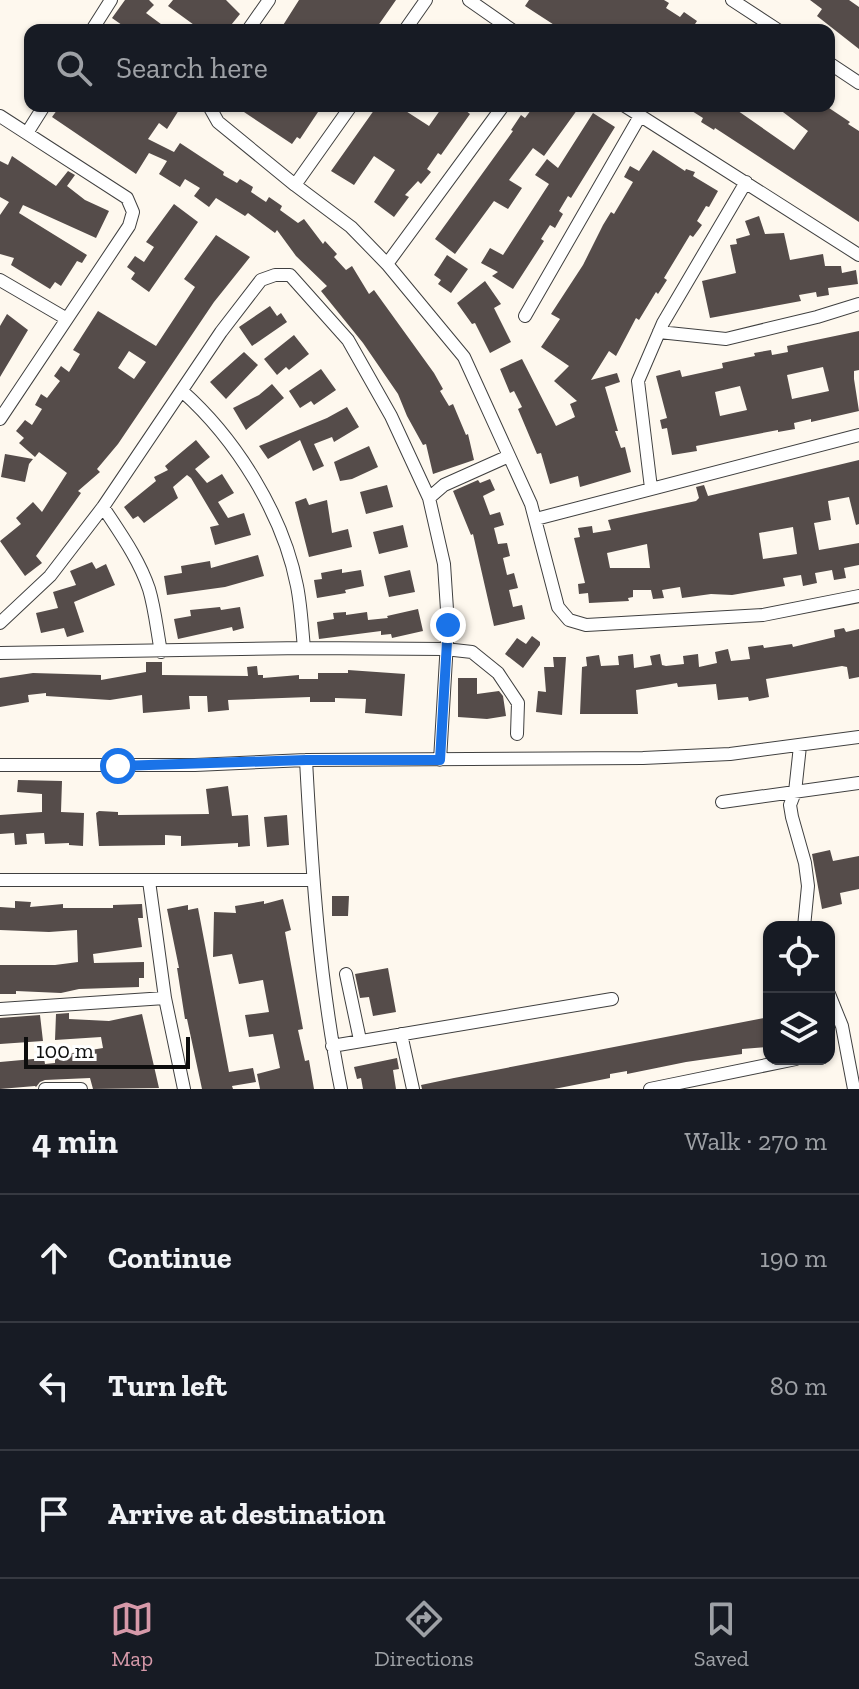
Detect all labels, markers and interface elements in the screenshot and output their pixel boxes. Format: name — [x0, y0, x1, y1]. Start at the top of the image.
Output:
search box — [24, 24, 835, 112]
icon: search — [52, 46, 96, 90]
text: Search here — [116, 50, 268, 86]
route end — [430, 607, 466, 643]
route start — [100, 748, 136, 784]
map controls — [763, 921, 835, 1065]
button: locate — [763, 921, 835, 993]
button: layers — [763, 993, 835, 1065]
scale bar — [24, 1033, 190, 1069]
text: 100 m — [36, 1037, 94, 1064]
text: 4 min — [32, 1121, 118, 1162]
text: Walk · 270 m — [684, 1125, 827, 1157]
icon: ahead — [32, 1236, 76, 1280]
text: Continue — [108, 1240, 232, 1276]
text: 190 m — [760, 1242, 827, 1274]
icon: left — [32, 1364, 76, 1408]
text: Turn left — [108, 1368, 227, 1404]
text: 80 m — [770, 1370, 827, 1402]
icon: arrive — [32, 1492, 76, 1536]
text: Arrive at destination — [108, 1496, 385, 1532]
tab: Map — [110, 1597, 154, 1672]
tab: Directions — [374, 1597, 474, 1672]
tab: Saved — [694, 1597, 749, 1672]

